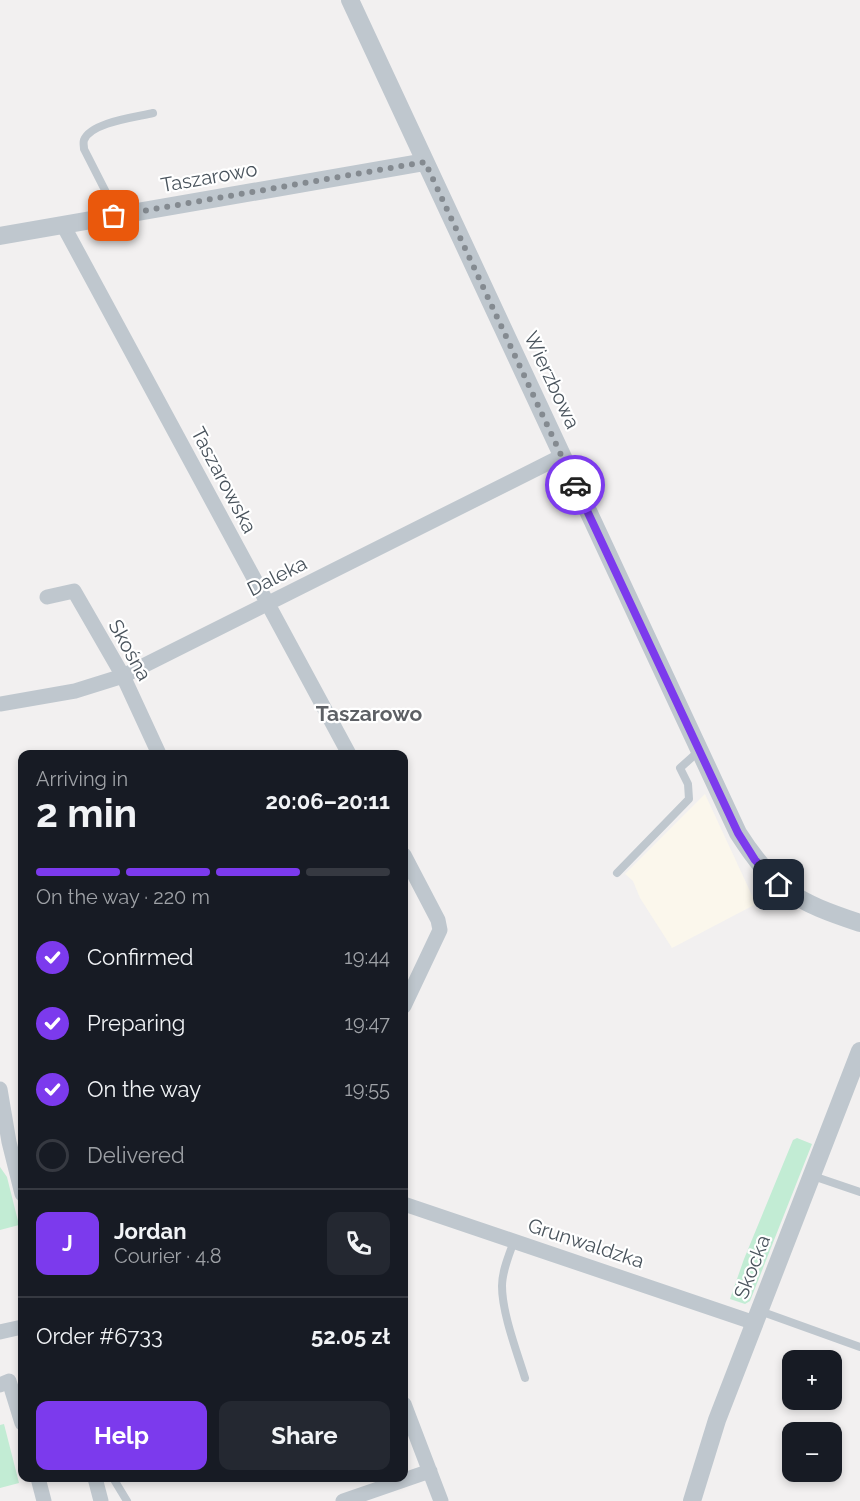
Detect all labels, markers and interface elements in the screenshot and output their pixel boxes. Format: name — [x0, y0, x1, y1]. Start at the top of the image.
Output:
street label: Taszarowo — [159, 157, 259, 197]
pin — [88, 190, 139, 241]
icon: bag — [97, 199, 130, 232]
street label: Wierzbowa — [519, 328, 585, 432]
street label: Taszarowska — [186, 423, 262, 537]
courier — [545, 455, 605, 515]
icon: car — [559, 469, 592, 502]
street label: Daleka — [243, 551, 311, 601]
street label: Skośna — [103, 615, 157, 685]
district label: Taszarowo — [316, 701, 422, 726]
text: Arriving in — [36, 767, 128, 791]
text: 20:06–20:11 — [265, 788, 390, 814]
text: 2 min — [36, 790, 137, 836]
pin — [753, 859, 804, 910]
icon: home — [762, 868, 795, 901]
text: On the way · 220 m — [36, 885, 210, 909]
icon: check — [36, 941, 69, 974]
text: Confirmed — [87, 944, 194, 970]
text: 19:44 — [344, 945, 390, 969]
icon: check — [36, 1007, 69, 1040]
text: Preparing — [87, 1010, 185, 1036]
text: 19:47 — [344, 1011, 390, 1035]
icon: check — [36, 1073, 69, 1106]
text: On the way — [87, 1076, 201, 1102]
text: 19:55 — [344, 1077, 390, 1101]
text: Delivered — [87, 1142, 185, 1168]
button: phone — [327, 1212, 390, 1275]
street label: Grunwaldzka — [525, 1213, 647, 1273]
text: Jordan — [114, 1218, 186, 1244]
text: J — [62, 1230, 73, 1256]
street label: Skocka — [729, 1232, 775, 1302]
text: Courier · 4.8 — [114, 1244, 222, 1268]
text: Order #6733 — [36, 1323, 163, 1349]
text: 52.05 zł — [311, 1323, 390, 1349]
map controls — [782, 1350, 842, 1482]
button: + — [782, 1350, 842, 1410]
button: Help — [36, 1401, 207, 1470]
button: Share — [219, 1401, 390, 1470]
button: − — [782, 1422, 842, 1482]

